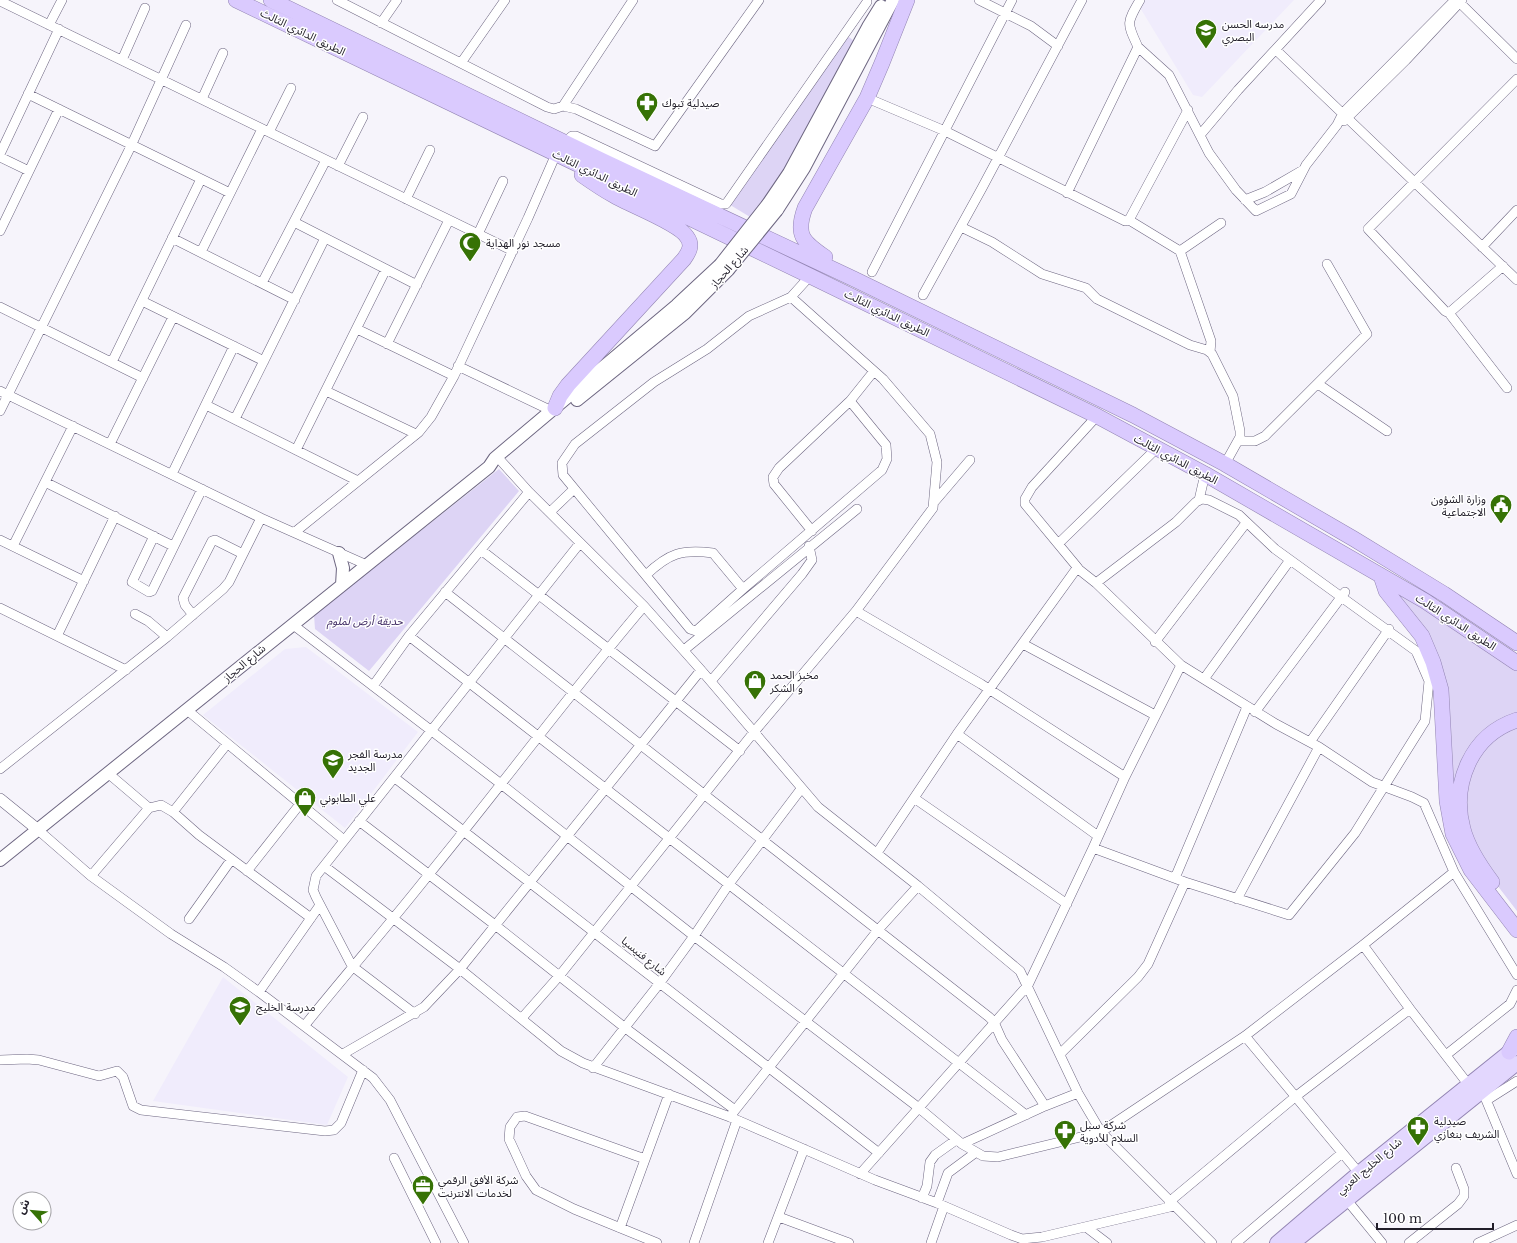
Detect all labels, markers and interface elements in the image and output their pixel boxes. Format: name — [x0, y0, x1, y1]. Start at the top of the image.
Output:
street label: الطريق الدائري الثالث — [257, 5, 348, 61]
school or university icon: مدرسه الحسن البصري — [1193, 17, 1219, 50]
place label: مدرسه الحسن البصري — [1222, 17, 1285, 47]
pharmacy icon: صيدلية تبوك — [634, 90, 660, 123]
place label: صيدلية تبوك — [662, 96, 719, 110]
street label: الطريق الدائري الثالث — [549, 146, 640, 202]
mosque icon: مسجد نور الهداية — [457, 230, 483, 263]
place label: مسجد نور الهداية — [486, 236, 561, 250]
street label: شارع الحجاز — [706, 243, 752, 292]
street label: الطريق الدائري الثالث — [841, 286, 932, 342]
street label: الطريق الدائري الثالث — [1130, 431, 1220, 489]
place label: وزارة الشؤون الاجتماعية — [1431, 492, 1486, 519]
public building icon: وزارة الشؤون الاجتماعية — [1488, 492, 1514, 525]
street label: الطريق الدائري الثالث — [1412, 591, 1499, 655]
park label: حديقة أرض لملوم — [326, 614, 404, 630]
street label: شارع الحجاز — [219, 641, 269, 686]
shop icon: مخبز الحمد و الشكر — [742, 668, 768, 701]
place label: مخبز الحمد و الشكر — [769, 668, 819, 695]
school or university icon: مدرسة الفجر الجديد — [320, 747, 346, 780]
place label: مدرسة الفجر الجديد — [347, 747, 403, 774]
shop icon: علي الطابوني — [292, 785, 318, 818]
place label: علي الطابوني — [320, 791, 376, 808]
street label: شارع فنيسيا — [618, 934, 670, 979]
school or university icon: مدرسة الخليج — [227, 994, 253, 1027]
place label: مدرسة الخليج — [256, 1000, 316, 1015]
pharmacy icon: صيدلية الشريف بنغازي — [1405, 1114, 1431, 1147]
place label: صيدلية الشريف بنغازي — [1434, 1114, 1499, 1144]
pharmacy icon: شركة سبل السلام للأدوية — [1052, 1118, 1078, 1151]
place label: شركة سبل السلام للأدوية — [1080, 1118, 1138, 1146]
street label: شارع الخليج العربي — [1333, 1134, 1406, 1199]
office icon: شركة الأفق الرقمي لخدمات الانترنت — [410, 1173, 436, 1206]
place label: شركة الأفق الرقمي لخدمات الانترنت — [438, 1173, 519, 1200]
north arrow — [12, 1191, 52, 1231]
text: ش — [13, 1197, 33, 1216]
scale bar — [1377, 1205, 1493, 1231]
text: 100 m — [1383, 1211, 1422, 1226]

